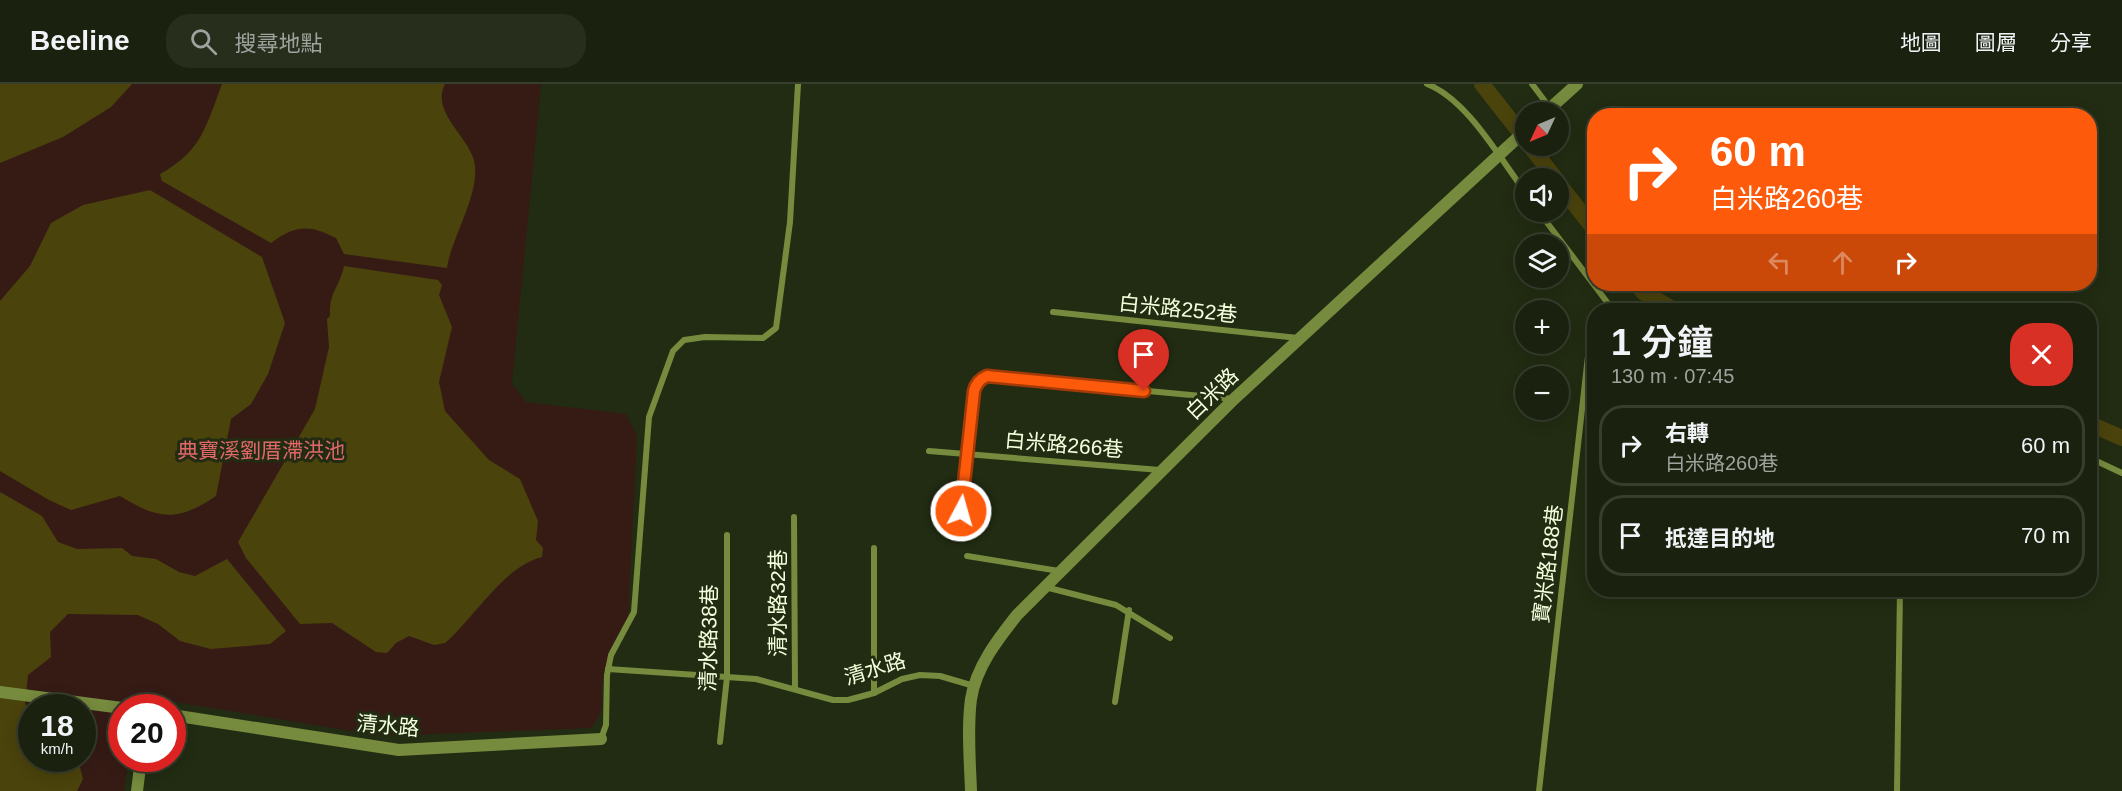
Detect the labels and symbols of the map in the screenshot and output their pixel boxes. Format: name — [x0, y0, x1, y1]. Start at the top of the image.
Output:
north arrow — [1515, 102, 1569, 156]
street label: 白米路252巷 — [1118, 291, 1238, 326]
pin — [1118, 329, 1169, 391]
street label: 白米路 — [1181, 363, 1242, 424]
street label: 白米路266巷 — [1004, 428, 1124, 461]
park label: 典寶溪劉厝滯洪池 — [177, 439, 345, 462]
position arrow — [929, 479, 993, 543]
street label: 寶米路188巷 — [1529, 503, 1566, 624]
street label: 清水路32巷 — [766, 549, 789, 657]
street label: 清水路38巷 — [696, 584, 721, 692]
street label: 清水路 — [841, 648, 908, 689]
speed limit sign: 20 — [108, 694, 186, 772]
street label: 清水路 — [356, 711, 420, 740]

